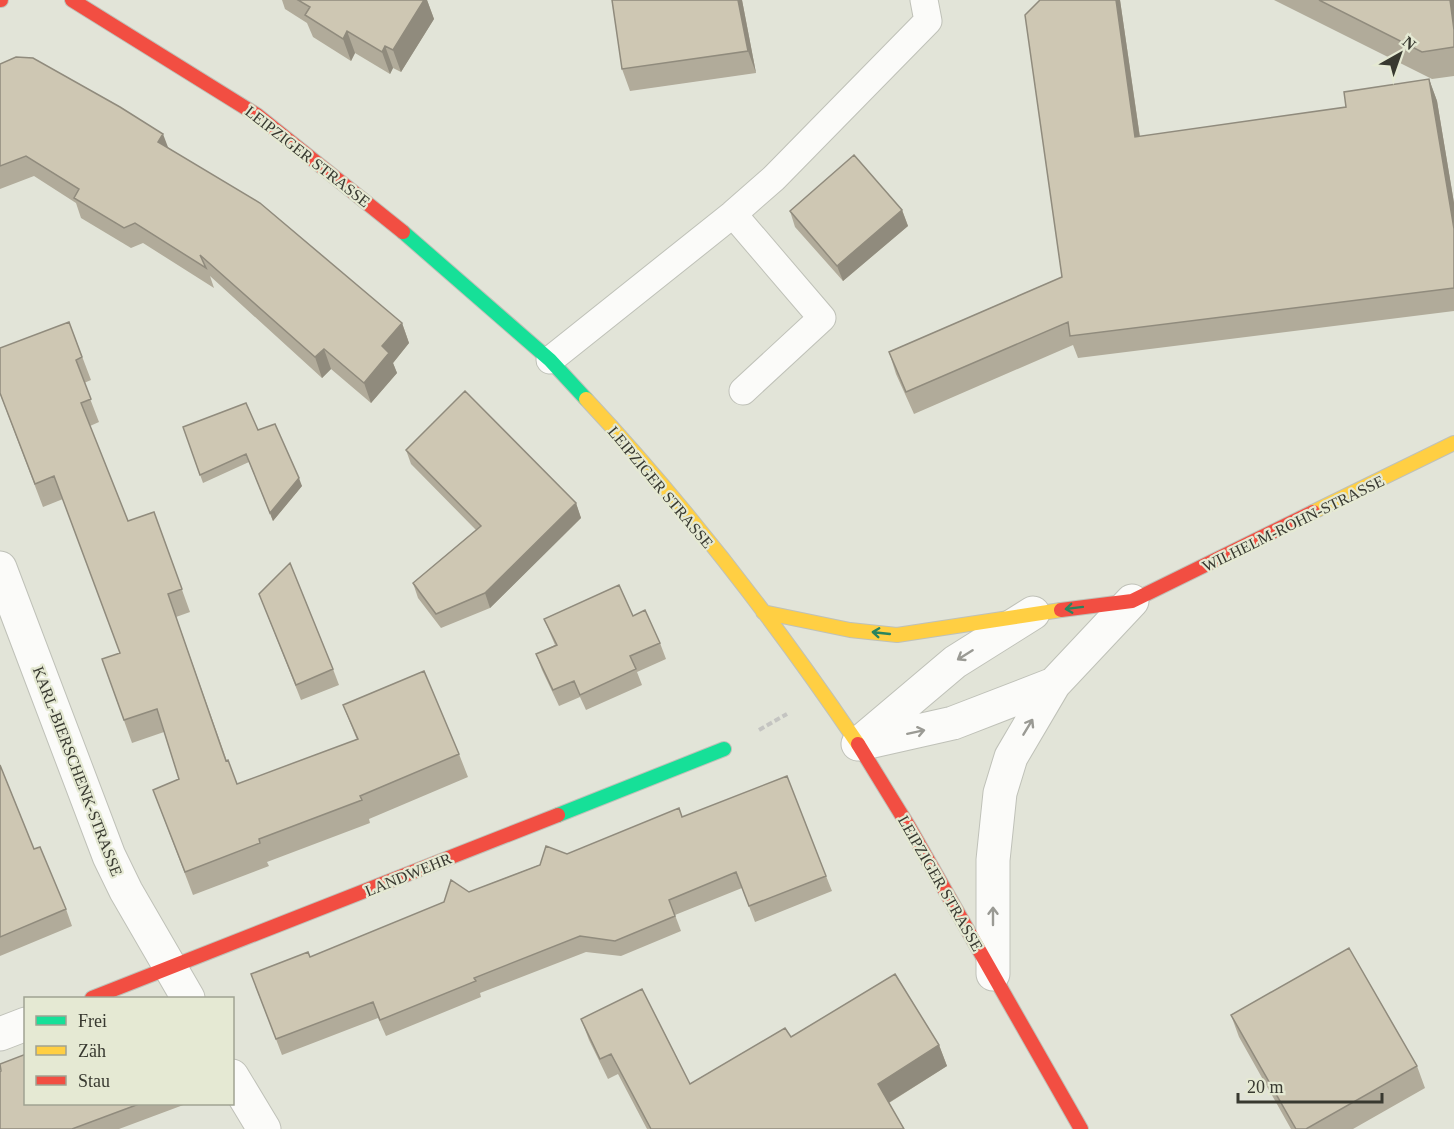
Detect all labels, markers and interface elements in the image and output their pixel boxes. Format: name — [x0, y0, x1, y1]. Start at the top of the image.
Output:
north arrow — [1370, 24, 1430, 84]
text: N — [1399, 33, 1420, 53]
street label: LEIPZIGER STRASSE — [242, 102, 373, 210]
street label: LEIPZIGER STRASSE — [605, 423, 716, 552]
street label: WILHELM-ROHN-STRASSE — [1200, 472, 1387, 575]
one-way arrow — [1065, 603, 1085, 614]
one-way arrow — [872, 627, 892, 638]
one-way arrow — [957, 650, 974, 662]
street label: KARL-BIERSCHENK-STRASSE — [30, 664, 125, 878]
one-way arrow — [1023, 719, 1035, 736]
one-way arrow — [906, 725, 925, 737]
street label: LEIPZIGER STRASSE — [895, 813, 986, 954]
street label: LANDWEHR — [363, 849, 454, 899]
one-way arrow — [987, 906, 999, 926]
legend — [24, 997, 234, 1105]
text: Frei — [78, 1011, 107, 1031]
text: Zäh — [78, 1041, 106, 1061]
scale bar — [1238, 1066, 1382, 1104]
text: Stau — [78, 1071, 110, 1091]
text: 20 m — [1247, 1077, 1284, 1097]

